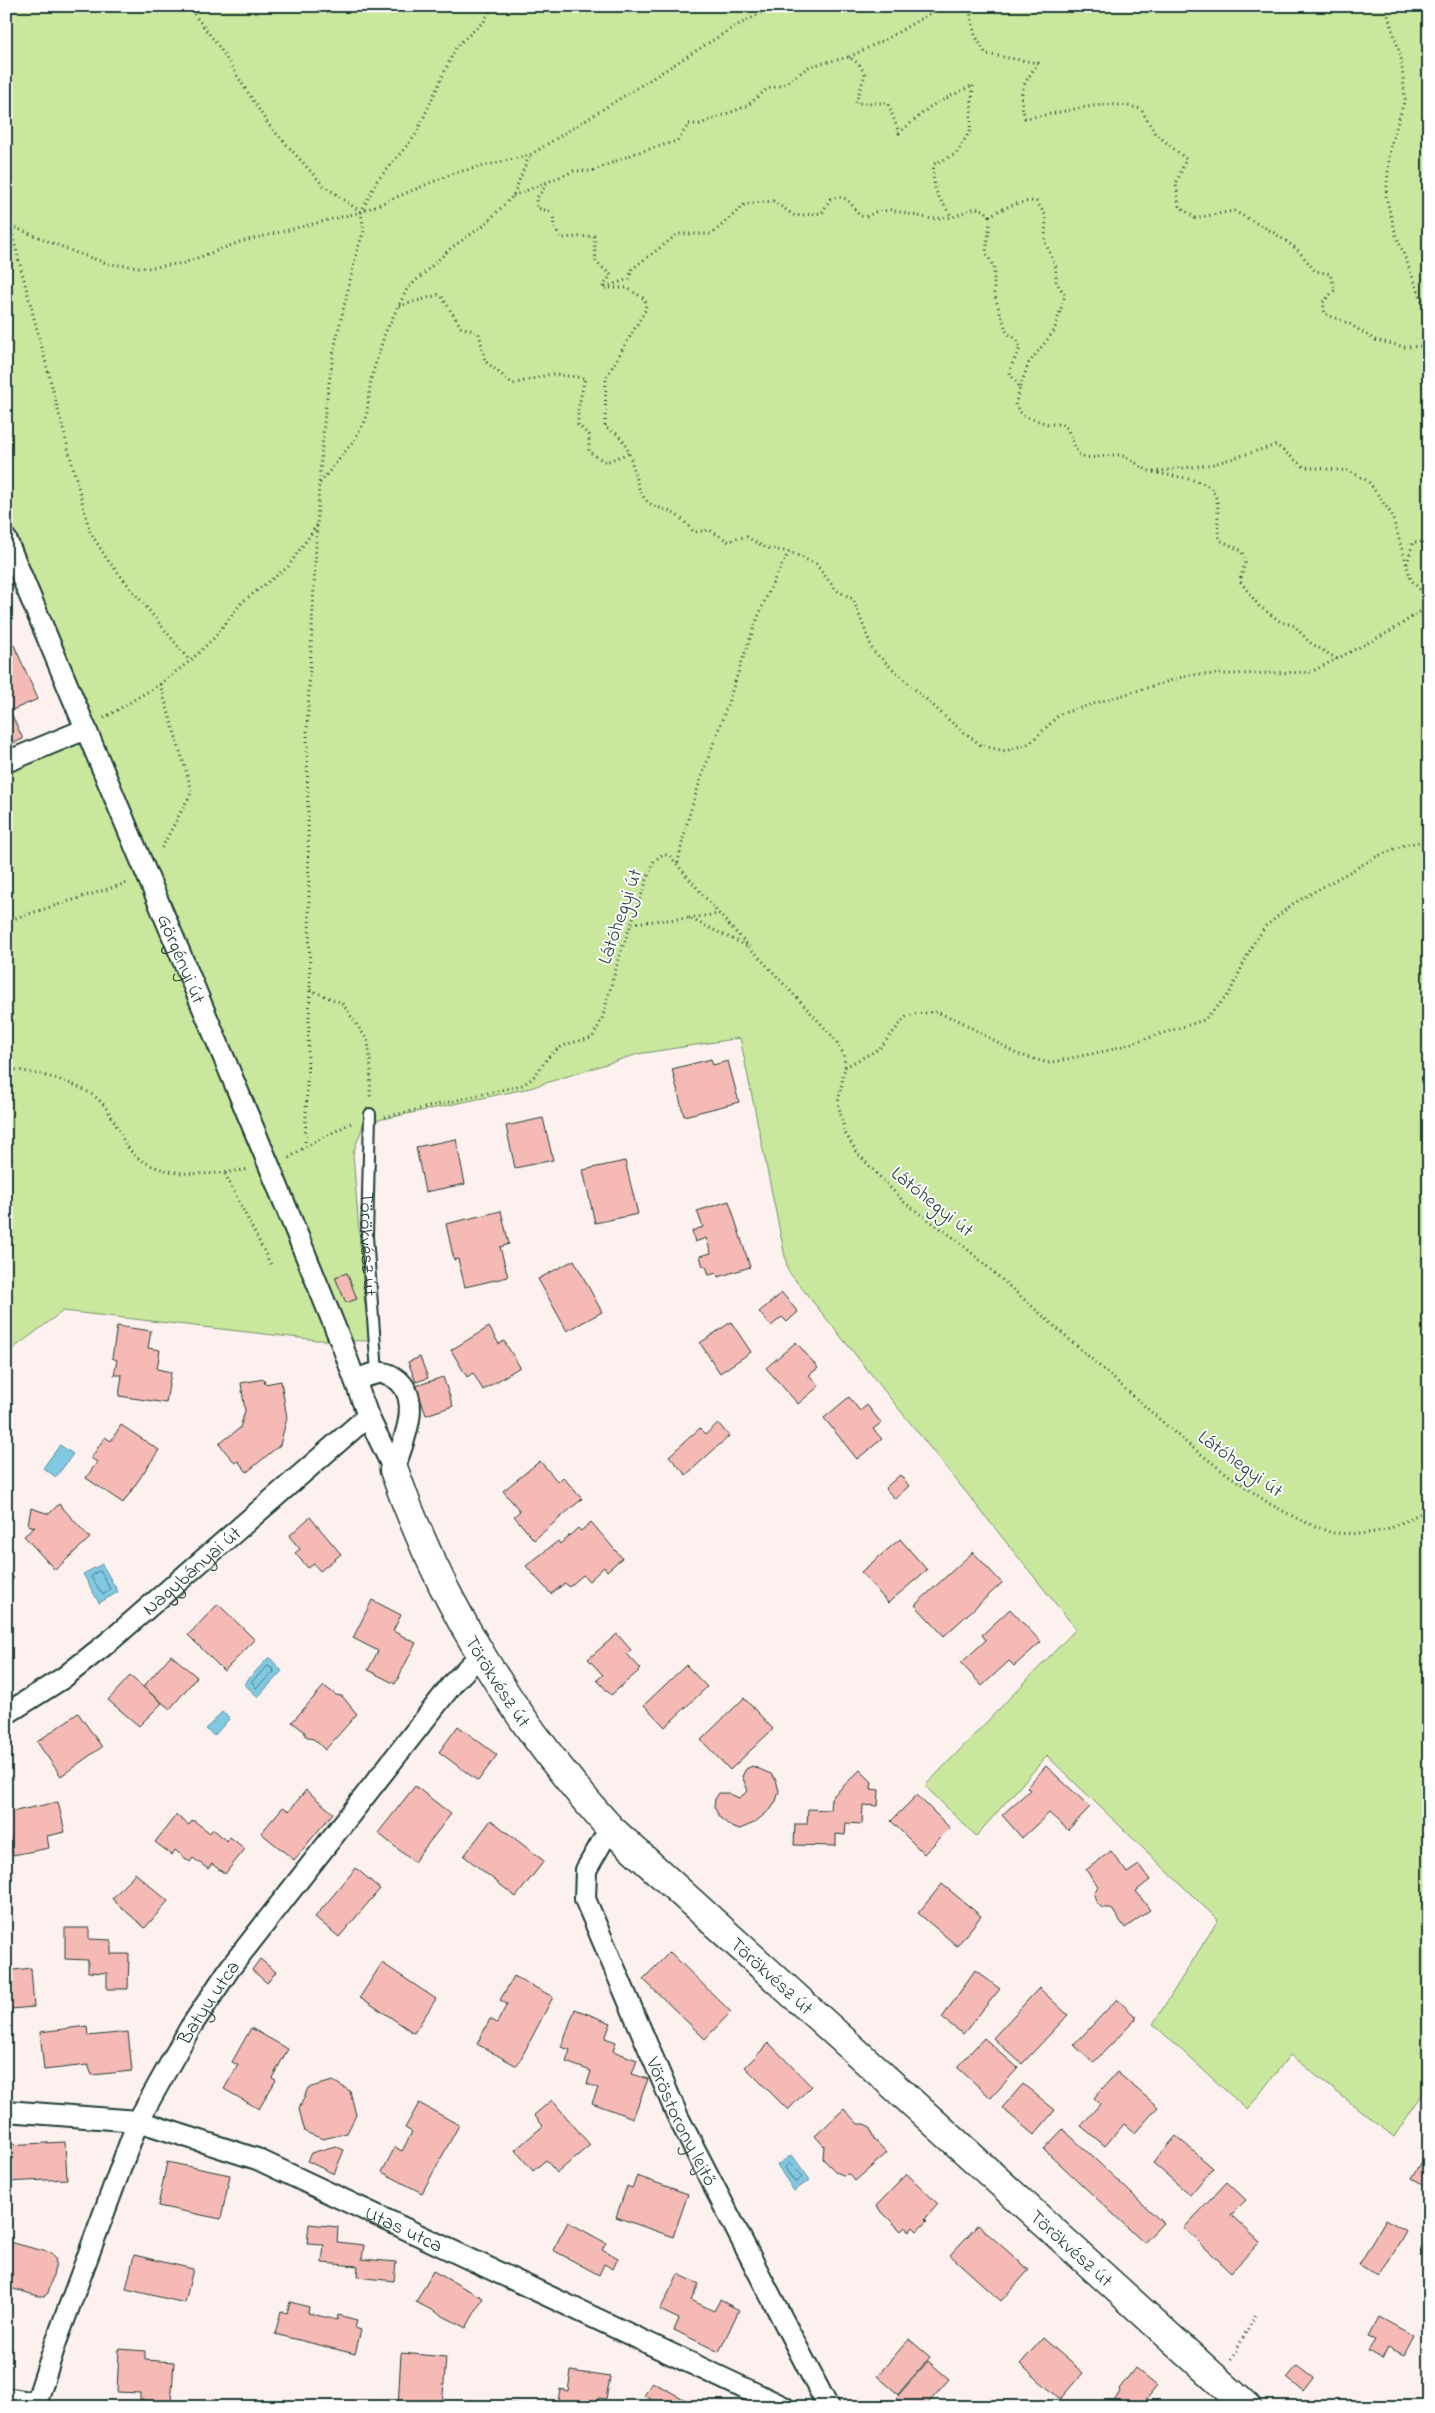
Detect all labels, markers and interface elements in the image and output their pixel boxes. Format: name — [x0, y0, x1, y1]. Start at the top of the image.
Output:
street label: Látóhegyi út — [591, 865, 652, 969]
street label: Görgényi út — [148, 910, 212, 1009]
street label: Látóhegyi út — [883, 1160, 979, 1246]
street label: Törökvész út — [350, 1191, 383, 1297]
street label: Látóhegyi út — [1190, 1424, 1288, 1507]
street label: Nagybányai út — [137, 1520, 249, 1624]
street label: Törökvész út — [456, 1631, 537, 1735]
street label: Törökvész út — [722, 1931, 819, 2023]
street label: Batyu utca — [171, 1955, 248, 2052]
street label: Vöröstorony lejtő — [637, 2052, 723, 2192]
street label: Utas utca — [359, 2200, 447, 2261]
street label: Törökvész út — [1022, 2204, 1119, 2296]

